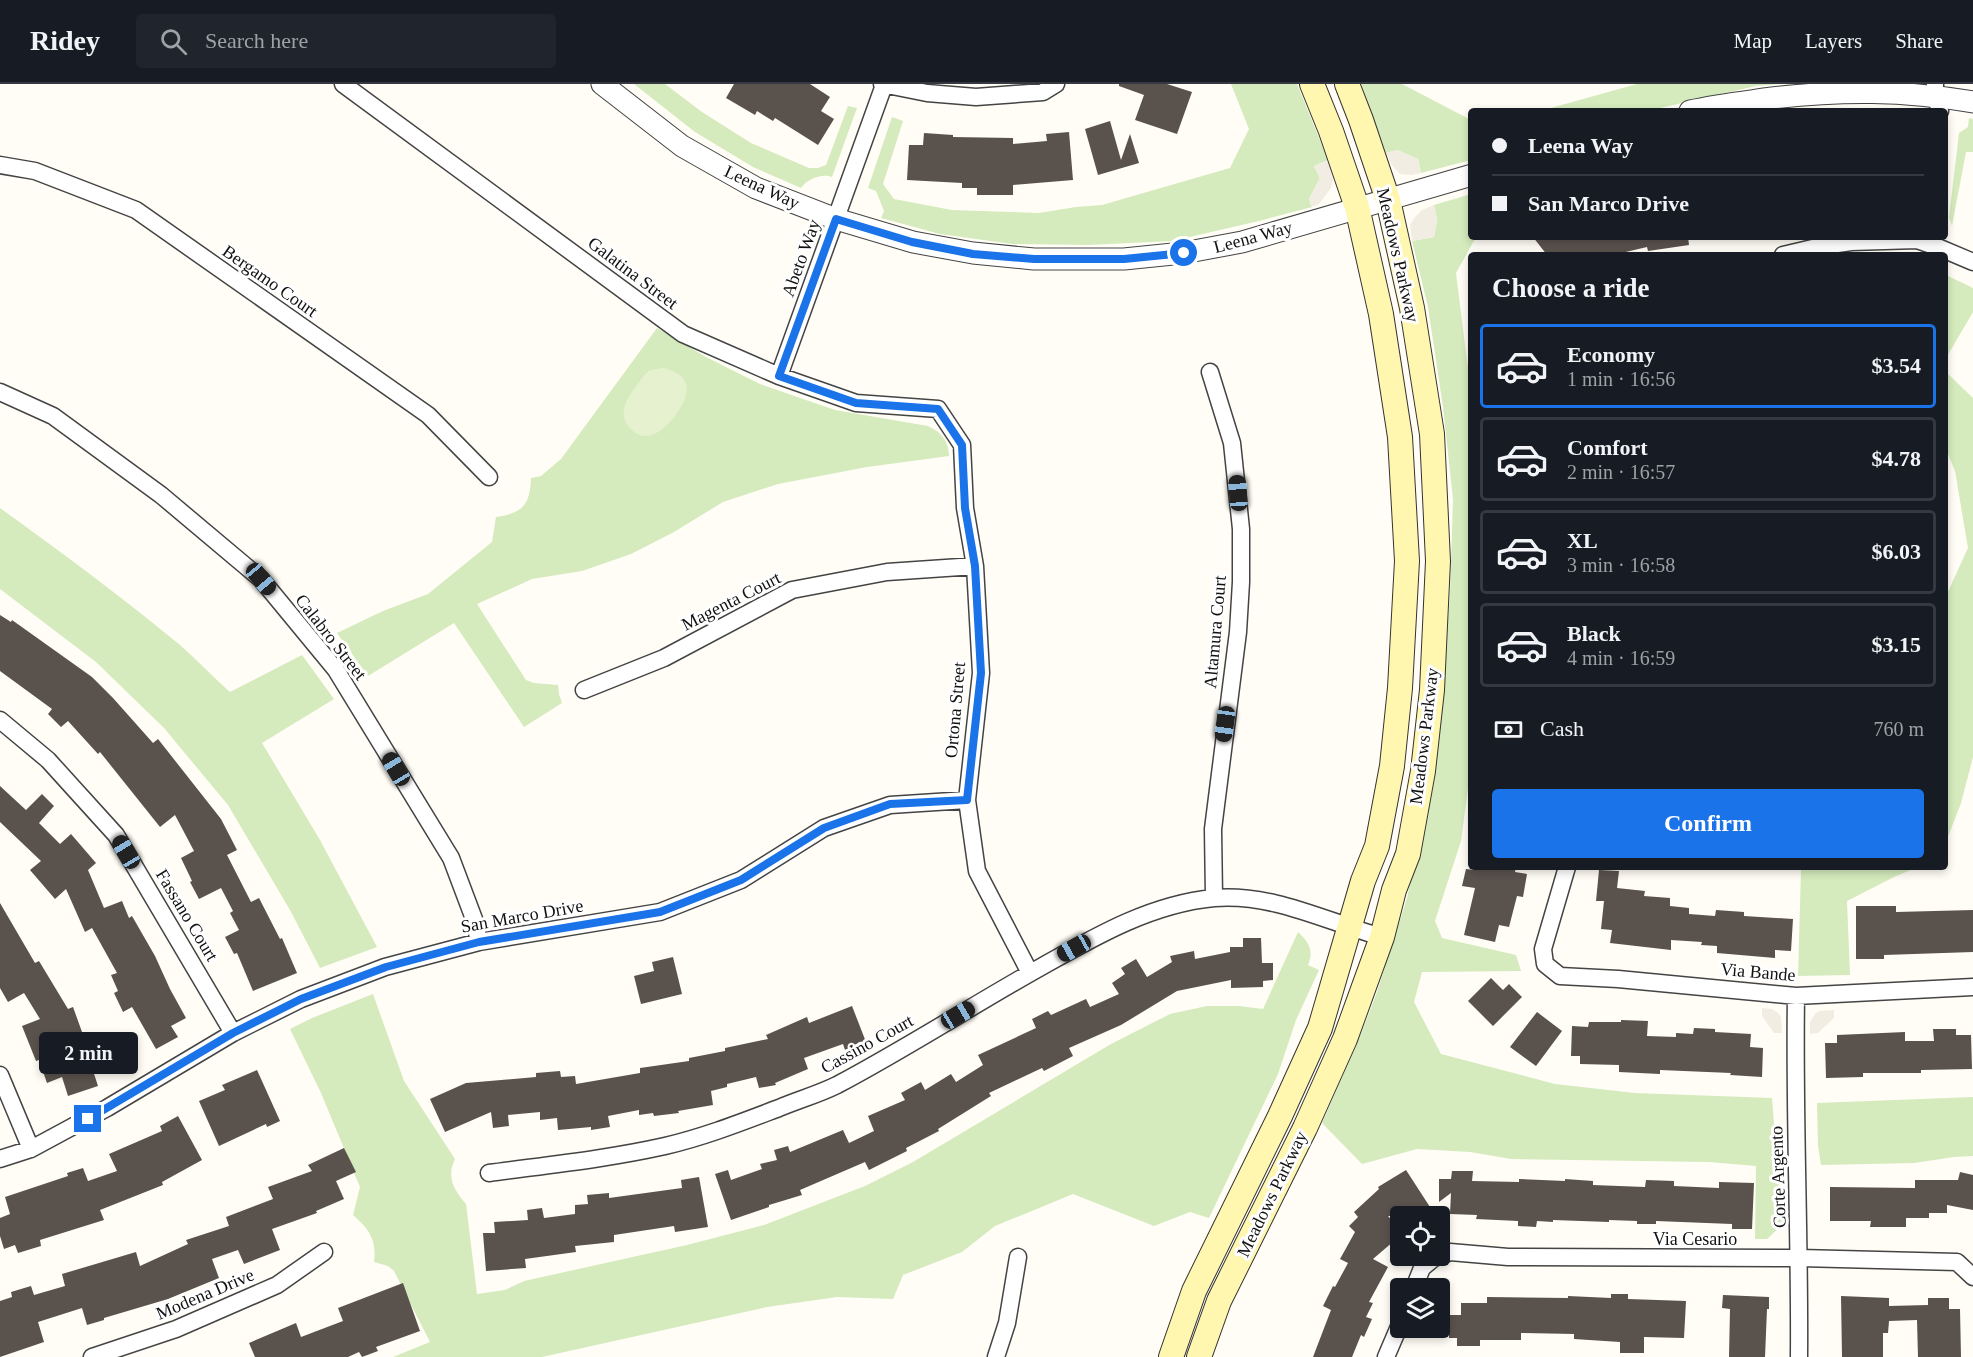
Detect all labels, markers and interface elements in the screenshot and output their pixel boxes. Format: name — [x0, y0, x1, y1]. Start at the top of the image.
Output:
search box — [136, 14, 556, 68]
text: Ridey — [30, 25, 100, 56]
icon: search — [157, 25, 190, 58]
text: Search here — [205, 28, 308, 53]
text: Map — [1734, 29, 1772, 53]
text: Layers — [1805, 29, 1862, 53]
text: Share — [1895, 29, 1943, 53]
text: Leena Way — [1528, 133, 1633, 158]
street label: Leena Way — [721, 161, 803, 213]
street label: Meadows Parkway — [1373, 186, 1423, 324]
text: San Marco Drive — [1528, 191, 1689, 216]
street label: Abeto Way — [778, 217, 824, 299]
street label: Leena Way — [1211, 217, 1295, 257]
street label: Galatina Street — [584, 233, 682, 313]
route start — [1170, 239, 1197, 266]
street label: Bergamo Court — [219, 241, 321, 321]
text: Choose a ride — [1492, 273, 1650, 303]
icon: car — [1495, 339, 1549, 393]
text: Economy — [1567, 342, 1655, 367]
text: $3.54 — [1872, 353, 1921, 378]
text: 1 min · 16:56 — [1567, 368, 1675, 390]
icon: car — [1495, 432, 1549, 486]
text: Comfort — [1567, 435, 1648, 460]
text: $4.78 — [1872, 446, 1921, 471]
text: 2 min · 16:57 — [1567, 461, 1675, 483]
car — [1228, 474, 1248, 512]
icon: car — [1495, 525, 1549, 579]
text: XL — [1567, 528, 1598, 553]
text: $6.03 — [1872, 539, 1921, 564]
text: 3 min · 16:58 — [1567, 554, 1675, 576]
car — [243, 559, 279, 599]
street label: Magenta Court — [678, 567, 784, 635]
street label: Altamura Court — [1200, 575, 1230, 689]
street label: Calabro Street — [291, 590, 371, 684]
icon: car — [1495, 618, 1549, 672]
text: Black — [1567, 621, 1621, 646]
text: $3.15 — [1872, 632, 1921, 657]
text: 4 min · 16:59 — [1567, 647, 1675, 669]
street label: Ortona Street — [941, 661, 969, 759]
street label: Meadows Parkway — [1406, 667, 1442, 805]
car — [1214, 705, 1236, 743]
icon: cash — [1492, 713, 1525, 746]
text: Cash — [1540, 716, 1584, 741]
text: 760 m — [1873, 718, 1924, 740]
car — [379, 749, 413, 789]
button: Confirm — [1492, 789, 1924, 858]
car — [109, 832, 143, 872]
street label: Fassano Court — [152, 865, 222, 965]
street label: San Marco Drive — [459, 895, 585, 937]
car — [1054, 931, 1094, 965]
street label: Via Bande — [1720, 959, 1796, 985]
car — [938, 998, 978, 1032]
street label: Cassino Court — [817, 1010, 917, 1078]
callout: 2 min — [38, 1032, 138, 1074]
text: 2 min — [64, 1042, 113, 1064]
route end — [74, 1105, 101, 1132]
street label: Corte Argento — [1766, 1126, 1790, 1228]
street label: Meadows Parkway — [1233, 1128, 1311, 1260]
map controls — [1390, 1206, 1450, 1338]
button: locate — [1390, 1206, 1450, 1266]
street label: Via Cesario — [1653, 1229, 1737, 1249]
street label: Modena Drive — [153, 1264, 257, 1324]
button: layers — [1390, 1278, 1450, 1338]

